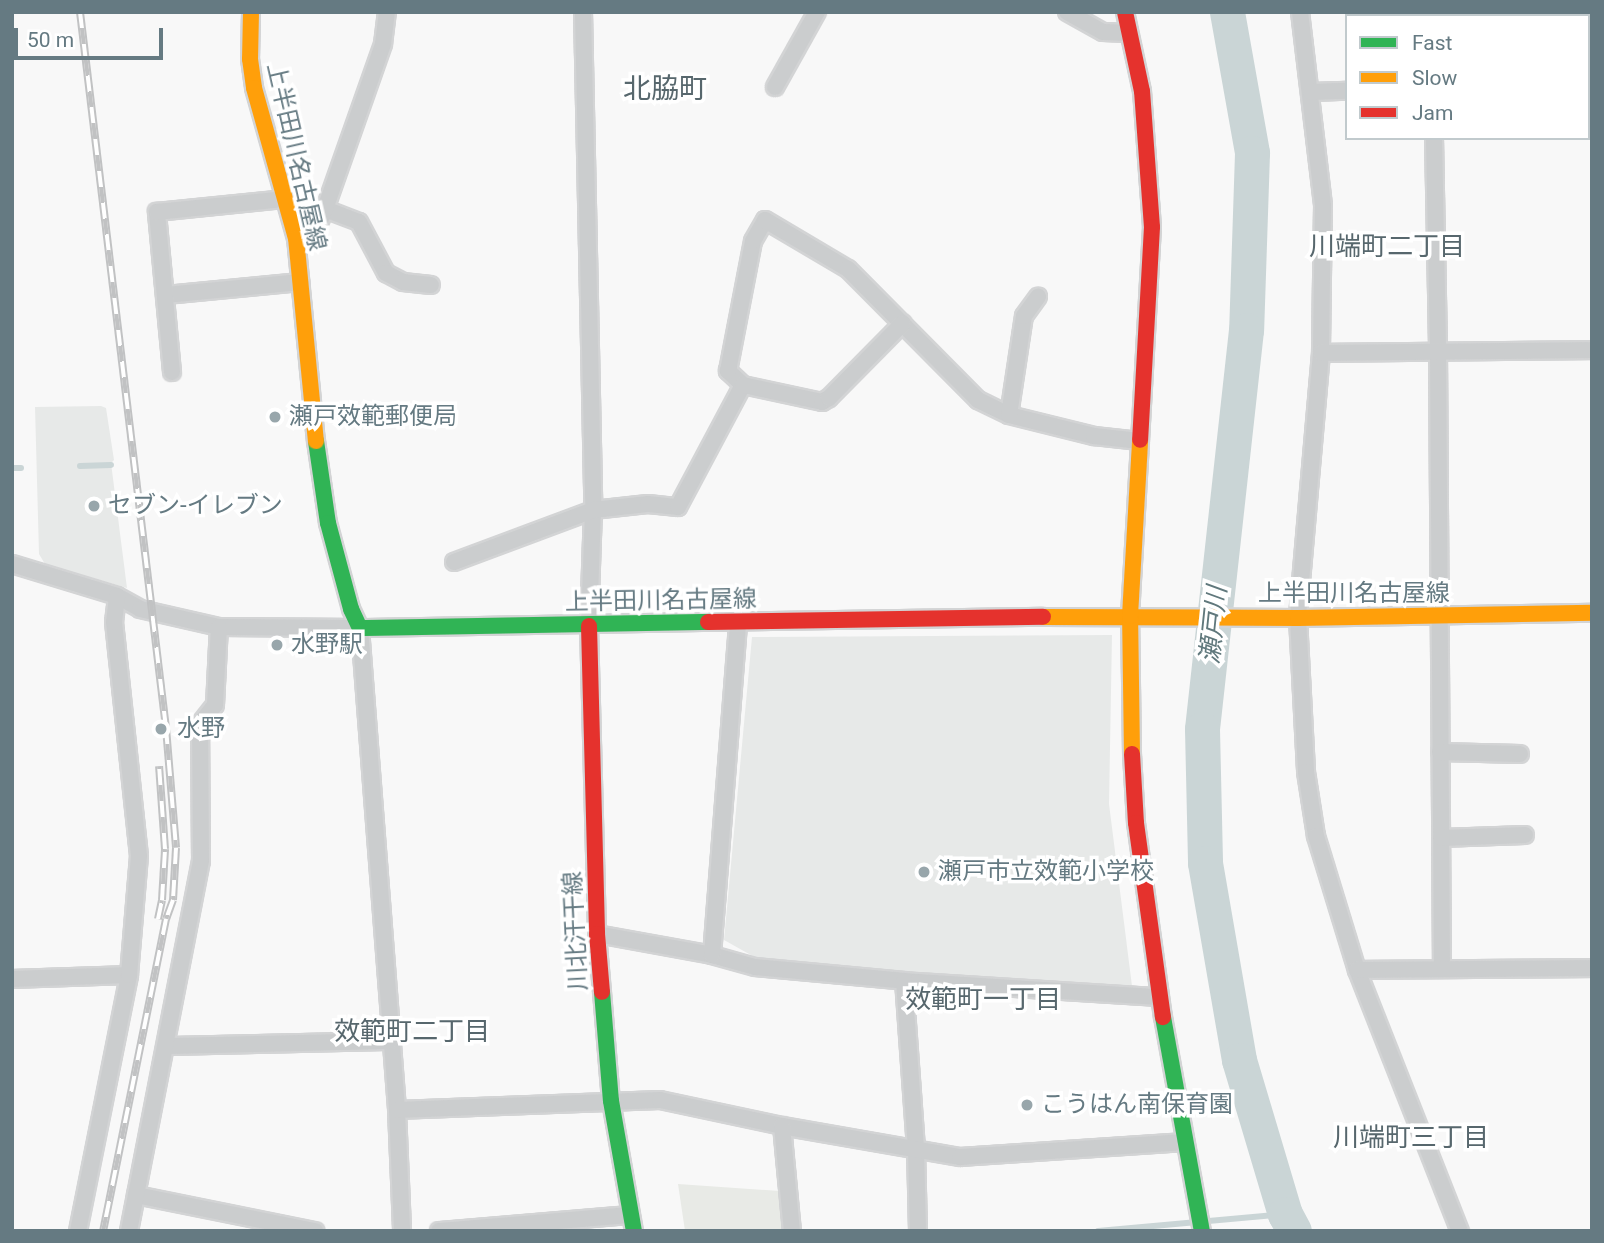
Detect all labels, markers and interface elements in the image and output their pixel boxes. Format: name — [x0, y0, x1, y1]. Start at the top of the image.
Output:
scale bar — [18, 14, 166, 58]
legend — [1345, 14, 1590, 140]
text: 50 m — [27, 28, 74, 52]
text: Fast — [1412, 31, 1452, 55]
street label: 上半田川名古屋線 — [260, 60, 332, 254]
text: Slow — [1412, 66, 1457, 90]
district label: 北脇町 — [623, 72, 707, 106]
text: Jam — [1412, 101, 1453, 125]
district label: 川端町二丁目 — [1309, 231, 1465, 263]
place label: 瀬戸效範郵便局 — [289, 403, 457, 431]
marker: 瀬戸效範郵便局 — [267, 409, 283, 425]
place label: セブン-イレブン — [108, 492, 283, 520]
marker: セブン-イレブン — [86, 498, 102, 514]
street label: 上半田川名古屋線 — [1258, 580, 1450, 608]
street label: 上半田川名古屋線 — [565, 585, 757, 617]
water label: 瀬戸川 — [1194, 585, 1234, 665]
place label: 水野駅 — [291, 631, 363, 659]
marker: 水野駅 — [269, 637, 285, 653]
place label: 水野 — [177, 715, 225, 743]
marker: 水野 — [151, 719, 171, 739]
place label: 瀬戸市立效範小学校 — [938, 858, 1154, 886]
marker: 瀬戸市立效範小学校 — [916, 864, 932, 880]
street label: 川北汗干線 — [558, 870, 594, 992]
district label: 效範町一丁目 — [905, 984, 1061, 1016]
district label: 效範町二丁目 — [334, 1016, 490, 1048]
place label: こうはん南保育園 — [1041, 1091, 1233, 1119]
marker: こうはん南保育園 — [1019, 1097, 1035, 1113]
district label: 川端町三丁目 — [1333, 1122, 1489, 1154]

